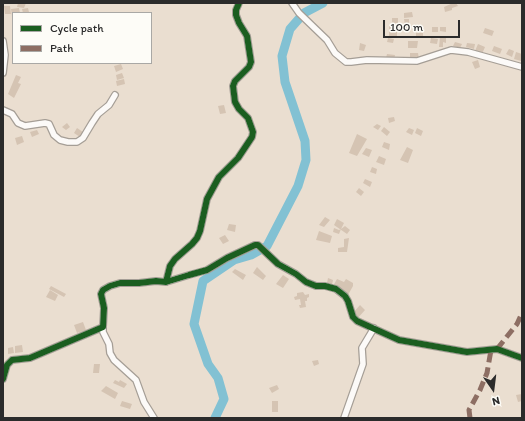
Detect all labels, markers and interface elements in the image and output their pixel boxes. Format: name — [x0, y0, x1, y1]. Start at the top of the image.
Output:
legend — [12, 12, 152, 64]
scale bar — [385, 12, 462, 38]
text: 100 m — [390, 20, 423, 34]
text: Cycle path — [50, 21, 104, 35]
text: Path — [50, 41, 73, 55]
north arrow — [473, 369, 513, 409]
text: N — [491, 394, 501, 408]

